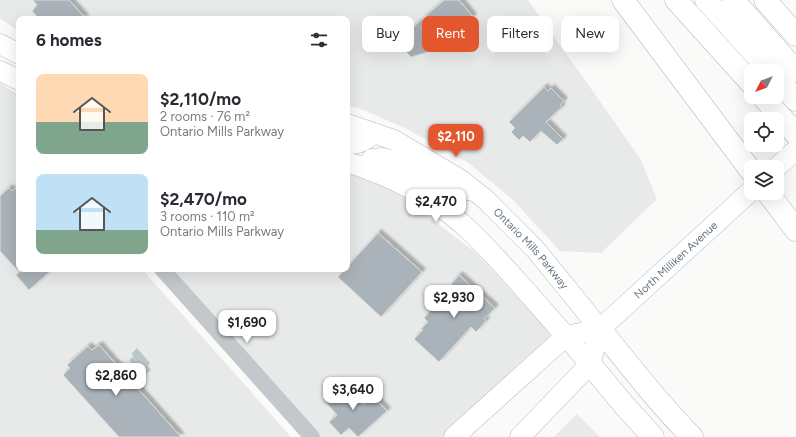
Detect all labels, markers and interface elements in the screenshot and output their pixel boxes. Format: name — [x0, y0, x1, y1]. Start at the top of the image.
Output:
chip: Buy — [362, 16, 414, 52]
chip: Rent — [422, 16, 479, 52]
chip: Filters — [487, 16, 553, 52]
chip: New — [561, 16, 619, 52]
icon: filters — [308, 29, 330, 51]
text: 6 homes — [36, 30, 102, 50]
north arrow — [744, 64, 784, 104]
map controls — [744, 64, 784, 200]
text: $2,110/mo — [160, 89, 241, 109]
icon: home — [68, 90, 116, 138]
text: 2 rooms · 76 m² — [160, 109, 250, 124]
button: locate — [744, 112, 784, 152]
text: Ontario Mills Parkway — [160, 124, 284, 139]
pin: $2,110 — [423, 124, 489, 158]
text: $2,110 — [437, 129, 475, 144]
button: layers — [744, 160, 784, 200]
text: $2,470/mo — [160, 189, 247, 209]
pin: $2,470 — [403, 189, 469, 223]
icon: home — [68, 190, 116, 238]
text: $2,470 — [415, 194, 457, 209]
street label: Ontario Mills Parkway — [491, 205, 571, 292]
text: 3 rooms · 110 m² — [160, 209, 255, 224]
street label: North Milliken Avenue — [631, 219, 720, 301]
text: Ontario Mills Parkway — [160, 224, 284, 239]
pin: $2,930 — [421, 285, 487, 319]
text: $2,930 — [433, 290, 475, 305]
pin: $1,690 — [214, 310, 280, 344]
text: $1,690 — [227, 315, 267, 330]
pin: $2,860 — [83, 363, 149, 397]
text: $2,860 — [95, 368, 137, 383]
pin: $3,640 — [320, 377, 386, 411]
text: $3,640 — [332, 382, 374, 397]

